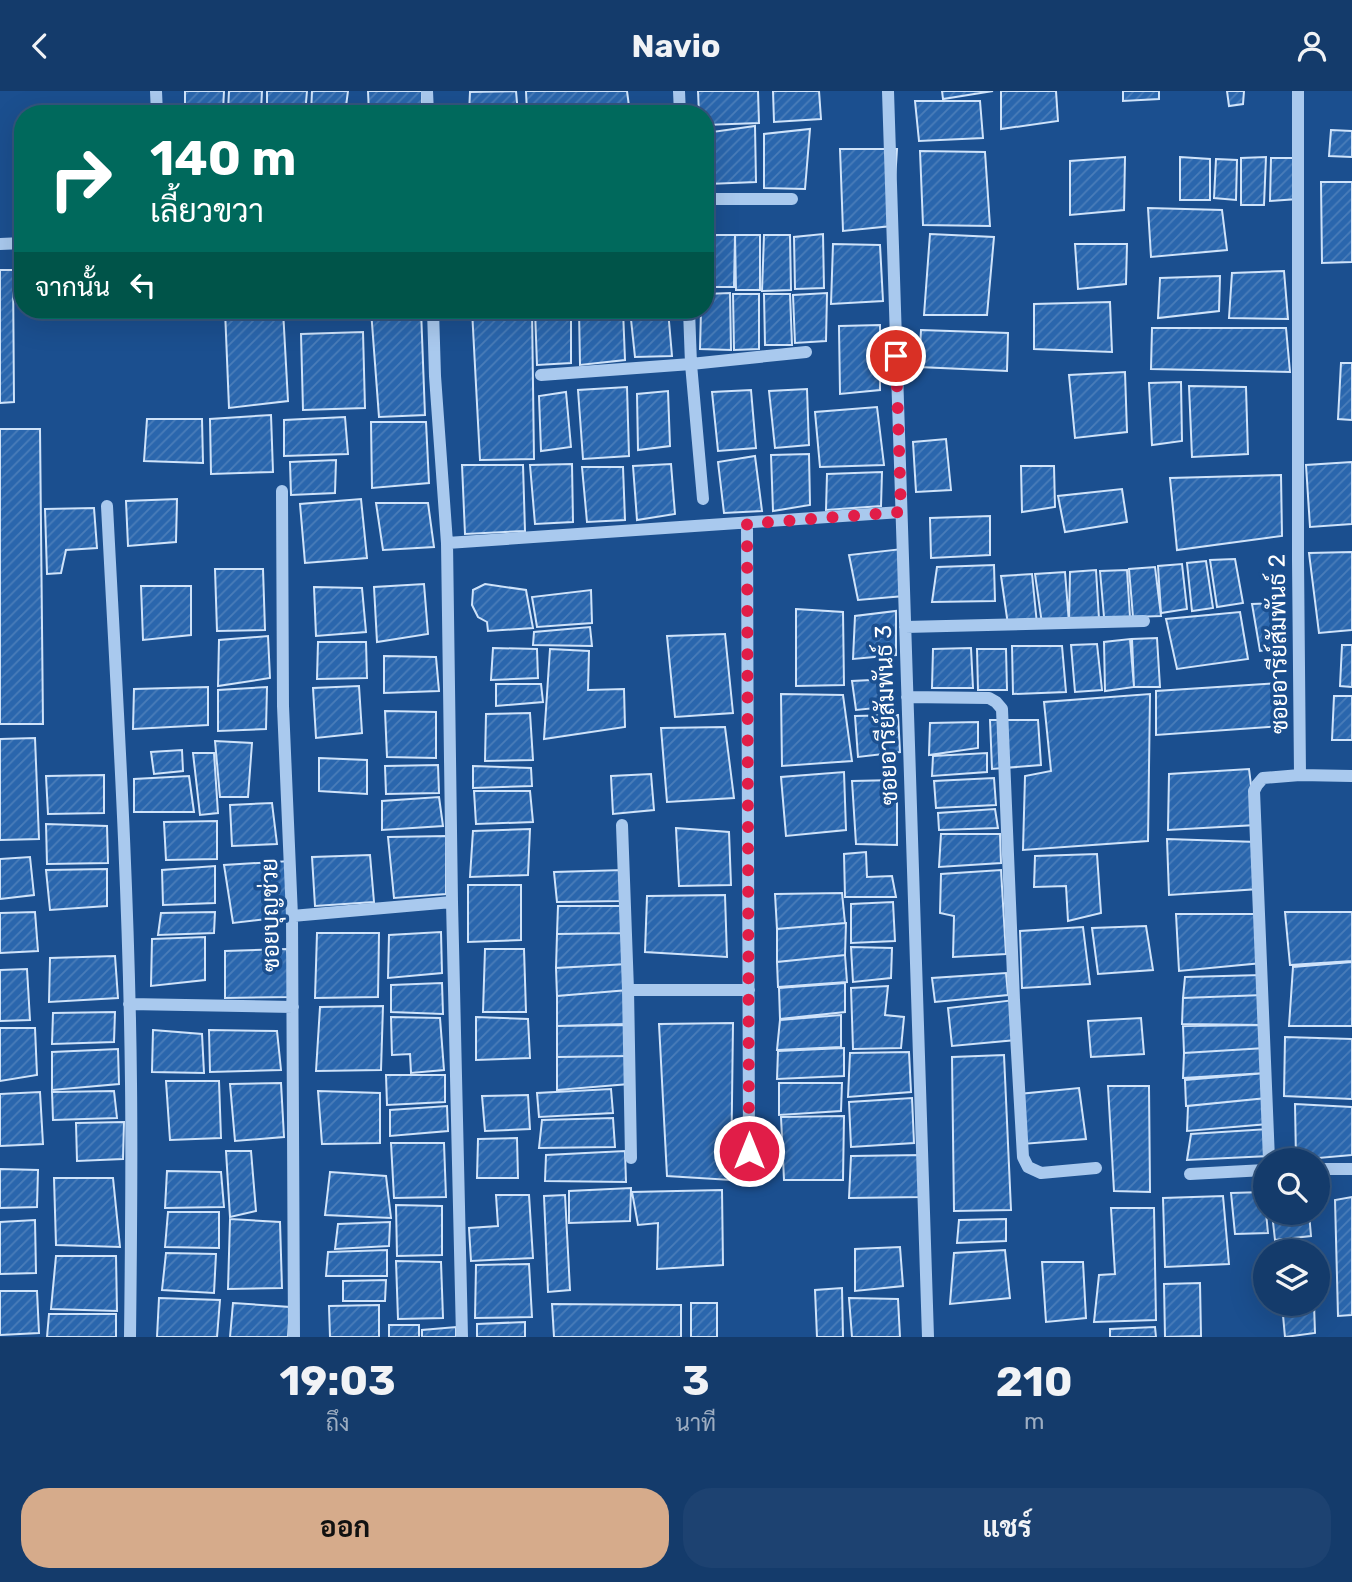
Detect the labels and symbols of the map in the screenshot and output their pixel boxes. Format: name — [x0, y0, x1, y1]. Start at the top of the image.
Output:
pin — [866, 326, 926, 386]
street label: ซอยอารีย์สัมพันธ์ 2 — [1260, 554, 1294, 734]
street label: ซอยอารีย์สัมพันธ์ 3 — [867, 624, 903, 806]
street label: ซอยบุญช่วย — [255, 858, 287, 972]
position arrow — [712, 1114, 786, 1188]

